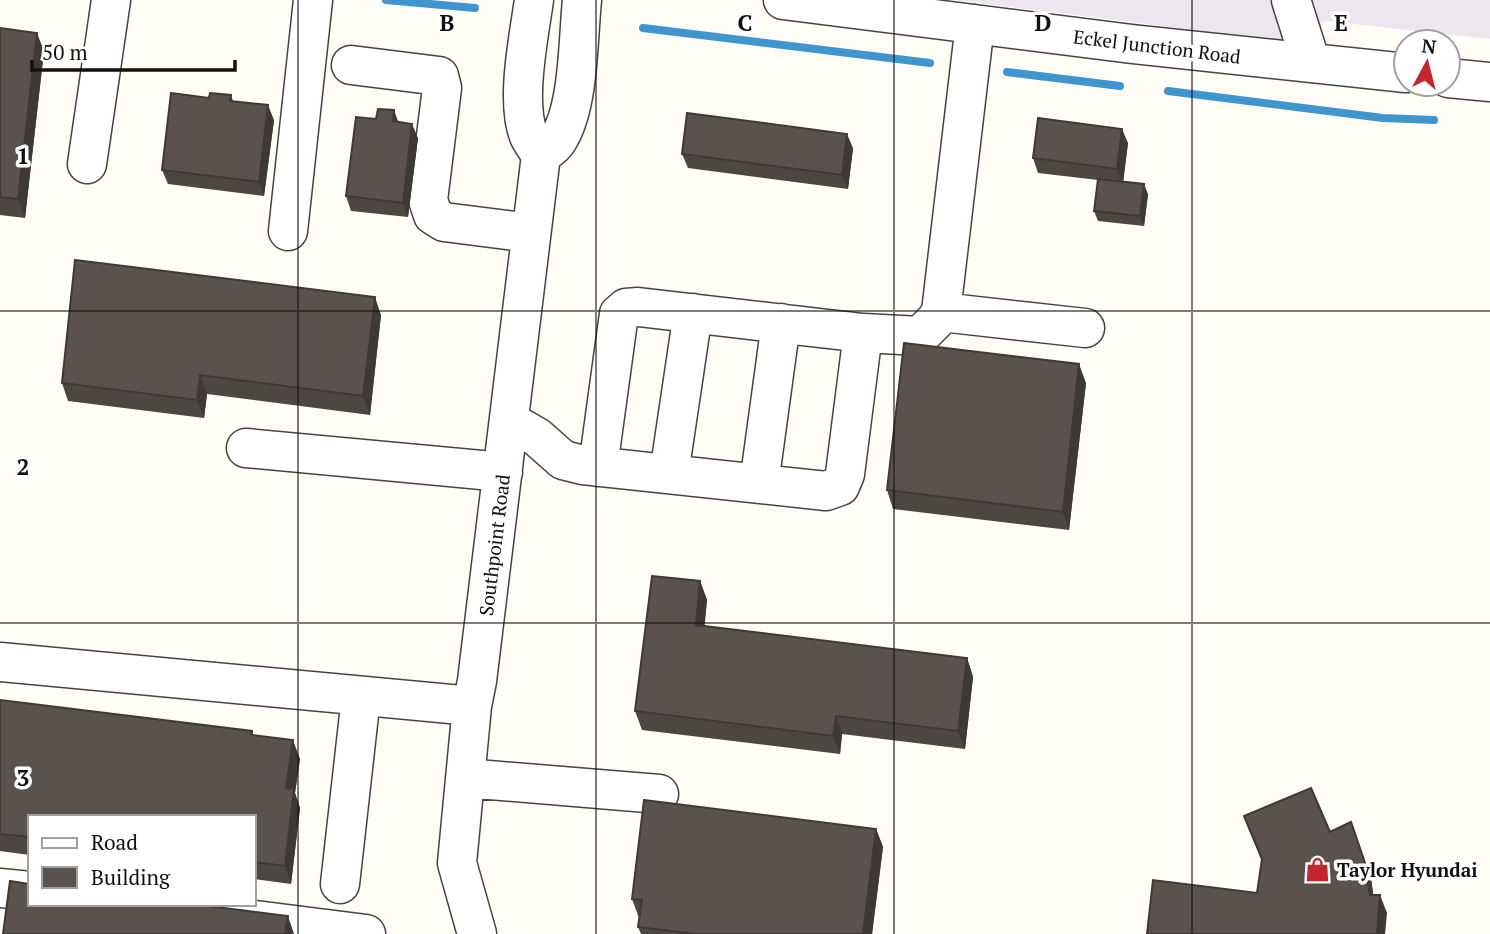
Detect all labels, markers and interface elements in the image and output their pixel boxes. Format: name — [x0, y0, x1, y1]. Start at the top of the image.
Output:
text: B — [440, 7, 455, 38]
text: C — [738, 7, 753, 38]
text: D — [1035, 7, 1052, 38]
text: E — [1334, 7, 1348, 38]
street label: Eckel Junction Road — [1072, 23, 1243, 69]
scale bar — [32, 28, 234, 72]
north arrow — [1392, 28, 1462, 98]
text: N — [1420, 32, 1438, 59]
text: 50 m — [42, 38, 88, 66]
text: 1 — [17, 140, 30, 171]
text: 2 — [17, 451, 30, 482]
street label: Southpoint Road — [473, 472, 515, 617]
text: 3 — [17, 762, 30, 793]
legend — [28, 815, 256, 906]
text: Road — [91, 828, 138, 856]
shop icon: Taylor Hyundai — [1303, 855, 1331, 883]
place label: Taylor Hyundai — [1337, 857, 1478, 882]
text: Building — [91, 863, 171, 891]

